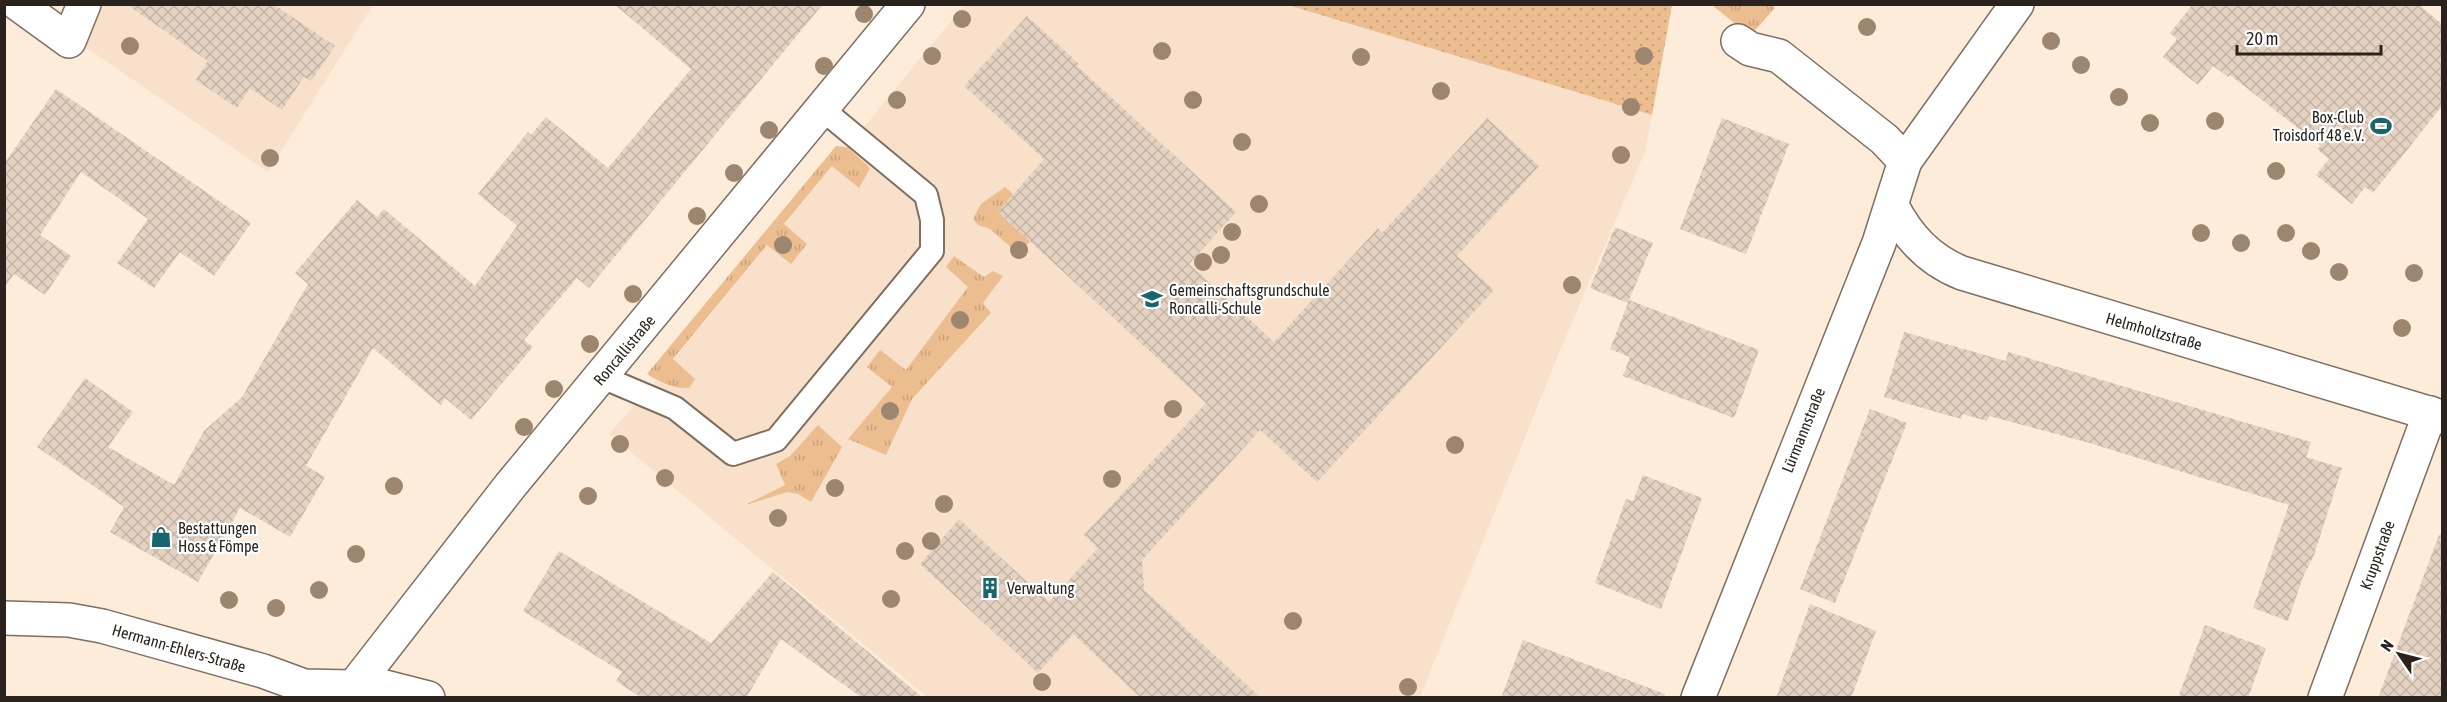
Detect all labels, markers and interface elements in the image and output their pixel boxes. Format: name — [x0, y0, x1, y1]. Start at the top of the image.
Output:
scale bar — [2237, 18, 2381, 56]
text: 20 m — [2246, 28, 2278, 49]
place label: Box-Club Troisdorf 48 e.V. — [2273, 108, 2364, 144]
sports icon: Box-Club Troisdorf 48 e.V. — [2369, 114, 2393, 138]
place label: Gemeinschaftsgrundschule Roncalli-Schule — [1169, 281, 1329, 317]
school or university icon: Gemeinschaftsgrundschule Roncalli-Schule — [1140, 287, 1164, 311]
street label: Helmholtzstraße — [2104, 309, 2204, 353]
street label: Roncallistraße — [590, 311, 658, 389]
street label: Lürmannstraße — [1778, 385, 1828, 475]
street label: Kruppstraße — [2356, 518, 2399, 592]
place label: Bestattungen Hoss & Fömpe — [178, 519, 259, 556]
shop icon: Bestattungen Hoss & Fömpe — [149, 525, 173, 549]
building icon: Verwaltung — [978, 576, 1002, 600]
place label: Verwaltung — [1007, 579, 1075, 598]
street label: Hermann-Ehlers-Straße — [110, 620, 248, 676]
north arrow — [2369, 624, 2429, 684]
text: N — [2377, 636, 2397, 654]

